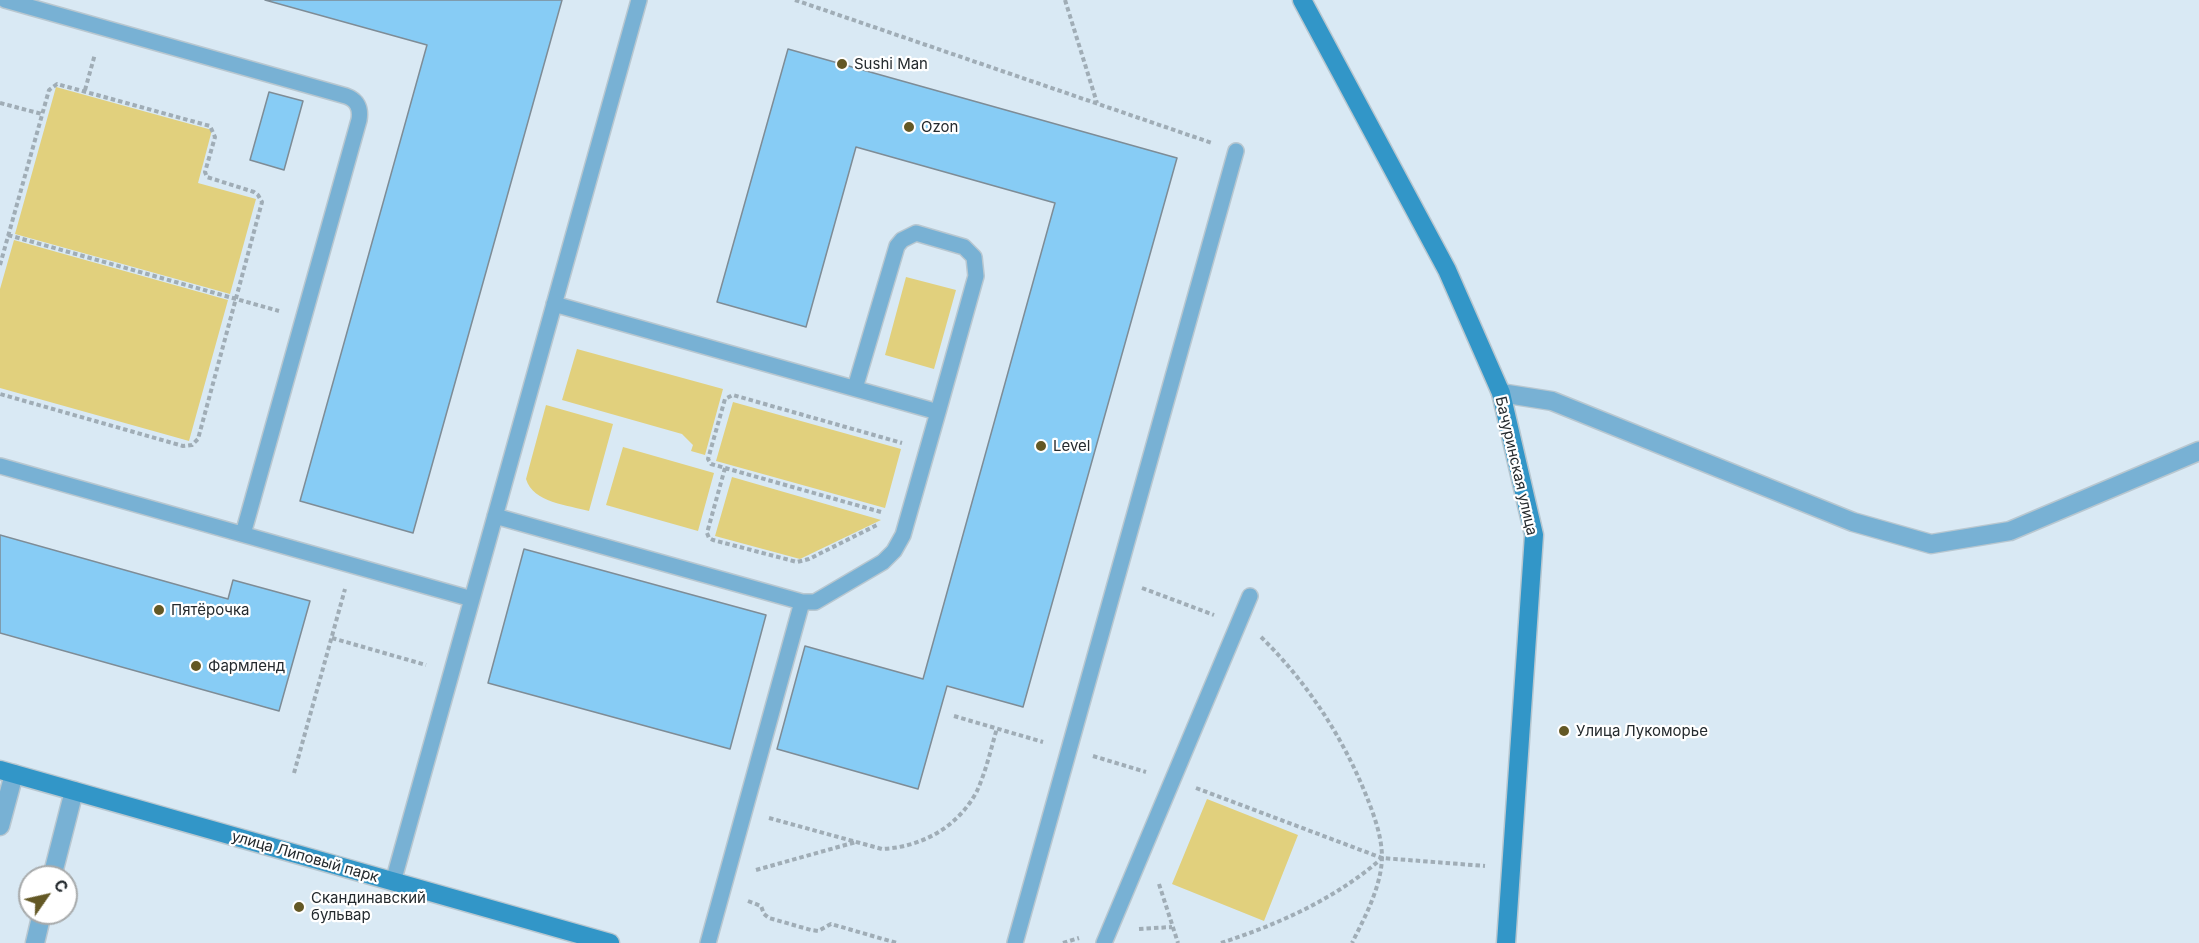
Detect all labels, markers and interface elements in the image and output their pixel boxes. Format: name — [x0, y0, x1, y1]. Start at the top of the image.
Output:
place label: Sushi Man — [854, 55, 928, 73]
marker: Sushi Man — [835, 57, 849, 71]
place label: Ozon — [921, 118, 958, 136]
marker: Ozon — [902, 120, 916, 134]
street label: Бачуринская улица — [1491, 395, 1541, 537]
place label: Level — [1053, 437, 1090, 455]
marker: Level — [1034, 439, 1048, 453]
place label: Пятёрочка — [171, 601, 249, 619]
marker: Пятёрочка — [152, 603, 166, 617]
place label: Фармленд — [208, 657, 285, 675]
marker: Фармленд — [189, 659, 203, 673]
place label: Улица Лукоморье — [1576, 722, 1708, 740]
marker: Улица Лукоморье — [1557, 724, 1571, 738]
street label: улица Липовый парк — [230, 827, 380, 887]
north arrow — [18, 865, 78, 925]
text: С — [50, 876, 73, 897]
place label: Скандинавский бульвар — [311, 889, 426, 924]
marker: Скандинавский бульвар — [292, 900, 306, 914]

